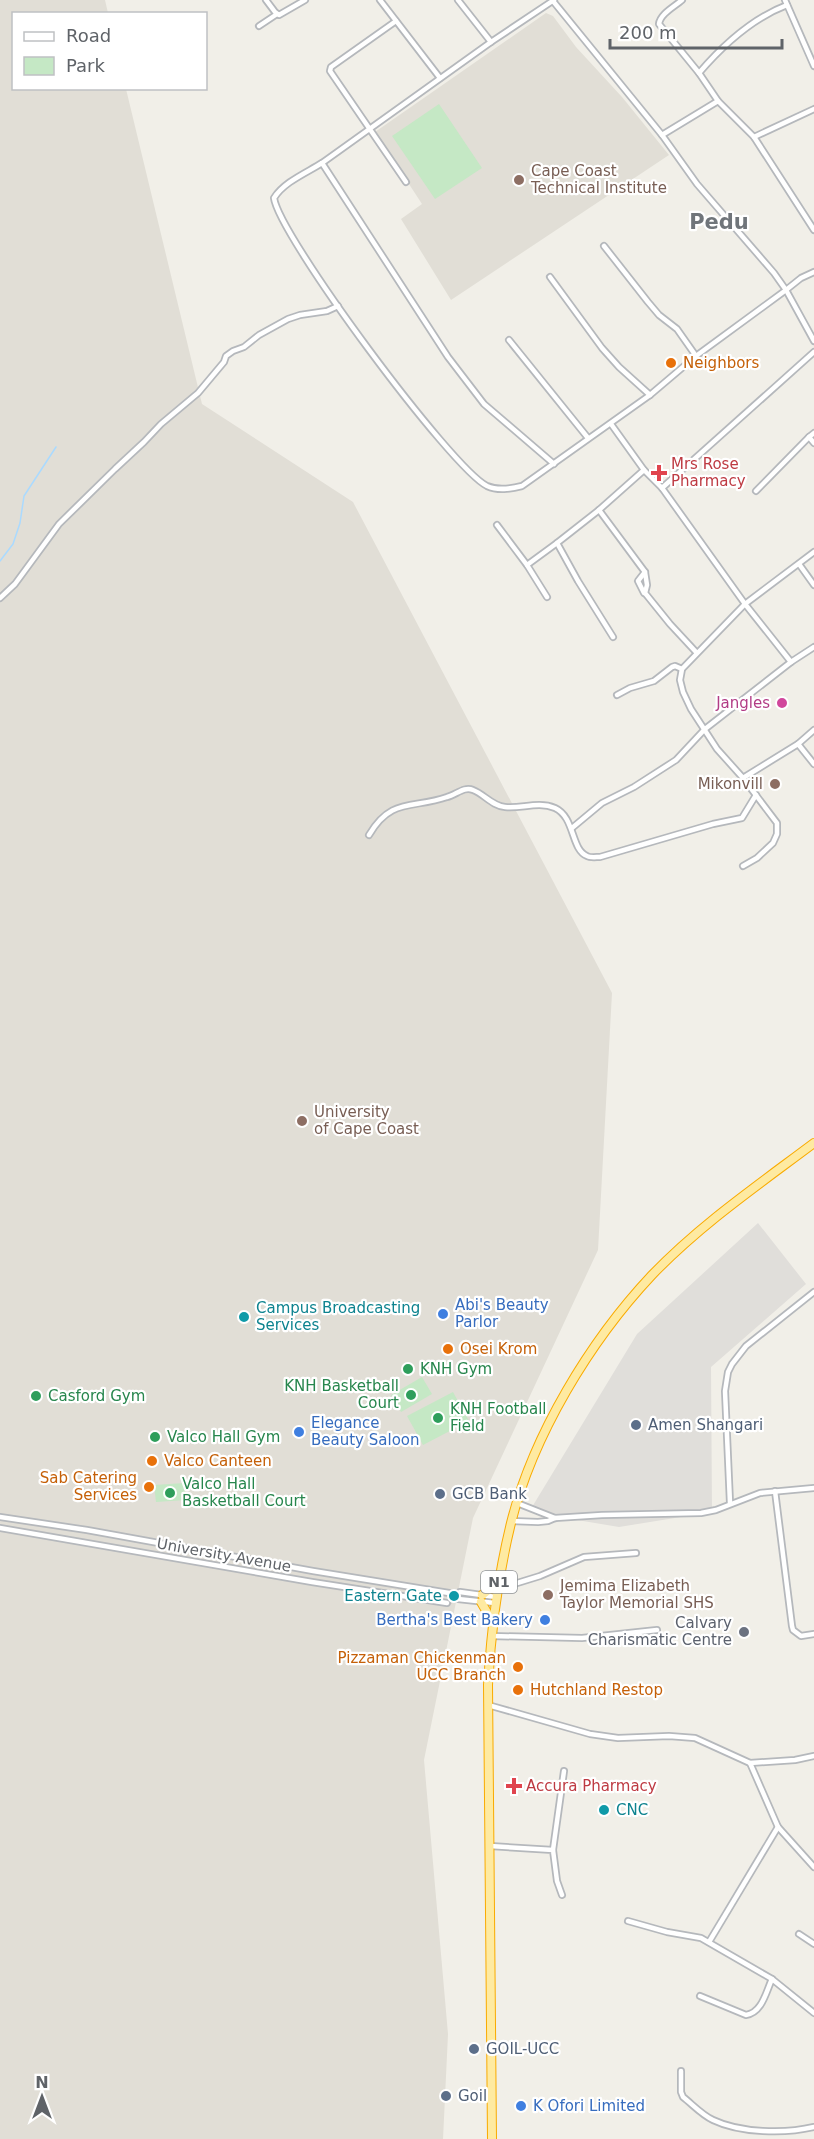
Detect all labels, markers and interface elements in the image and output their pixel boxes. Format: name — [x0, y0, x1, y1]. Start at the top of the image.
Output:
legend — [12, 12, 207, 90]
scale bar — [610, 12, 782, 50]
text: 200 m — [619, 22, 677, 43]
text: Road — [66, 25, 111, 46]
text: Park — [66, 55, 105, 76]
place label: Cape Coast Technical Institute — [530, 162, 667, 197]
marker: Cape Coast Technical Institute — [512, 173, 526, 187]
district label: Pedu — [689, 210, 749, 234]
place label: Neighbors — [683, 354, 760, 372]
marker: Neighbors — [664, 356, 678, 370]
place label: Mrs Rose Pharmacy — [671, 455, 746, 490]
marker: Mrs Rose Pharmacy — [652, 466, 666, 480]
place label: Jangles — [715, 694, 770, 712]
marker: Jangles — [775, 696, 789, 710]
place label: Mikonvill — [698, 775, 763, 793]
marker: Mikonvill — [768, 777, 782, 791]
place label: University of Cape Coast — [314, 1103, 419, 1138]
marker: University of Cape Coast — [295, 1114, 309, 1128]
place label: Abi's Beauty Parlor — [455, 1296, 549, 1331]
place label: Campus Broadcasting Services — [256, 1299, 420, 1334]
marker: Abi's Beauty Parlor — [436, 1307, 450, 1321]
marker: Campus Broadcasting Services — [237, 1310, 251, 1324]
place label: Osei Krom — [460, 1340, 537, 1358]
marker: Osei Krom — [441, 1342, 455, 1356]
place label: KNH Gym — [420, 1360, 492, 1378]
marker: KNH Gym — [401, 1362, 415, 1376]
place label: KNH Basketball Court — [284, 1377, 399, 1412]
place label: Casford Gym — [48, 1387, 145, 1405]
marker: KNH Basketball Court — [404, 1388, 418, 1402]
marker: Casford Gym — [29, 1389, 43, 1403]
place label: KNH Football Field — [450, 1400, 546, 1435]
marker: KNH Football Field — [431, 1411, 445, 1425]
place label: Elegance Beauty Saloon — [311, 1414, 420, 1449]
place label: Amen Shangari — [648, 1416, 763, 1434]
marker: Amen Shangari — [629, 1418, 643, 1432]
marker: Elegance Beauty Saloon — [292, 1425, 306, 1439]
place label: Valco Hall Gym — [167, 1428, 280, 1446]
marker: Valco Hall Gym — [148, 1430, 162, 1444]
place label: Valco Canteen — [164, 1452, 272, 1470]
marker: Valco Canteen — [145, 1454, 159, 1468]
place label: Sab Catering Services — [40, 1469, 137, 1504]
place label: Valco Hall Basketball Court — [182, 1475, 306, 1510]
marker: Sab Catering Services — [142, 1480, 156, 1494]
place label: GCB Bank — [452, 1485, 527, 1503]
marker: Valco Hall Basketball Court — [163, 1486, 177, 1500]
marker: GCB Bank — [433, 1487, 447, 1501]
street label: University Avenue — [155, 1534, 293, 1576]
road number: N1 — [481, 1571, 517, 1593]
place label: Jemima Elizabeth Taylor Memorial SHS — [559, 1577, 714, 1612]
place label: Eastern Gate — [344, 1587, 442, 1605]
marker: Jemima Elizabeth Taylor Memorial SHS — [541, 1588, 555, 1602]
marker: Eastern Gate — [447, 1589, 461, 1603]
place label: Bertha's Best Bakery — [376, 1611, 533, 1629]
marker: Bertha's Best Bakery — [538, 1613, 552, 1627]
place label: Calvary Charismatic Centre — [588, 1614, 732, 1649]
marker: Calvary Charismatic Centre — [737, 1625, 751, 1639]
place label: Pizzaman Chickenman UCC Branch — [338, 1649, 506, 1684]
marker: Pizzaman Chickenman UCC Branch — [511, 1660, 525, 1674]
place label: Hutchland Restop — [530, 1681, 663, 1699]
marker: Hutchland Restop — [511, 1683, 525, 1697]
place label: Accura Pharmacy — [526, 1777, 657, 1795]
marker: Accura Pharmacy — [507, 1779, 521, 1793]
place label: CNC — [616, 1801, 648, 1819]
marker: CNC — [597, 1803, 611, 1817]
place label: GOIL-UCC — [486, 2040, 559, 2058]
marker: GOIL-UCC — [467, 2042, 481, 2056]
north arrow — [12, 2067, 72, 2127]
text: N — [35, 2073, 49, 2092]
place label: Goil — [458, 2087, 487, 2105]
marker: Goil — [439, 2089, 453, 2103]
place label: K Ofori Limited — [533, 2097, 645, 2115]
marker: K Ofori Limited — [514, 2099, 528, 2113]

